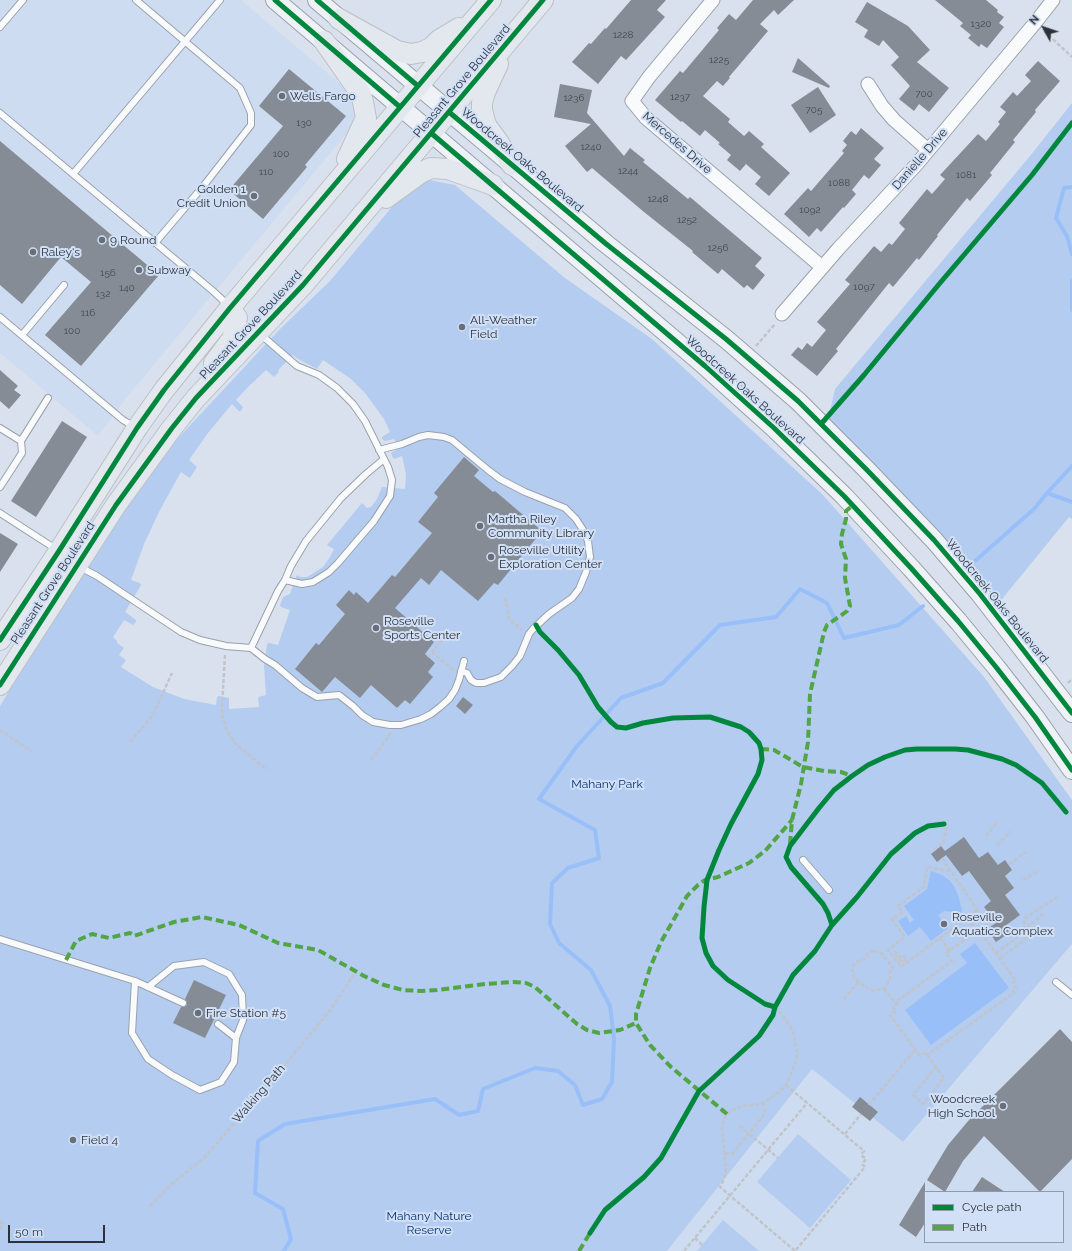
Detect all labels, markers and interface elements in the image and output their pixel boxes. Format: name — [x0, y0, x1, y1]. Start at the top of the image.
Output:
north arrow — [1024, 8, 1064, 48]
text: N — [1027, 13, 1042, 27]
house number: 1320 — [971, 18, 991, 30]
street label: Pleasant Grove Boulevard — [410, 22, 514, 140]
house number: 1228 — [613, 29, 633, 41]
house number: 1225 — [709, 54, 729, 66]
house number: 700 — [915, 88, 933, 100]
place label: Wells Fargo — [290, 89, 356, 103]
marker: Wells Fargo — [277, 91, 287, 101]
house number: 1237 — [670, 91, 690, 103]
house number: 1236 — [564, 92, 584, 104]
house number: 705 — [806, 104, 822, 116]
street label: Woodcreek Oaks Boulevard — [458, 105, 586, 215]
street label: Mercedes Drive — [639, 109, 715, 177]
house number: 130 — [296, 117, 312, 129]
street label: Danielle Drive — [889, 125, 951, 193]
house number: 1240 — [580, 141, 602, 153]
house number: 100 — [273, 148, 289, 160]
house number: 1244 — [618, 165, 638, 177]
house number: 110 — [259, 166, 273, 178]
house number: 1081 — [956, 169, 976, 181]
house number: 1088 — [828, 177, 850, 189]
place label: Golden 1 Credit Union — [177, 182, 246, 210]
marker: Golden 1 Credit Union — [249, 191, 259, 201]
house number: 1248 — [648, 193, 668, 205]
house number: 1092 — [799, 204, 821, 216]
house number: 1252 — [677, 214, 697, 226]
place label: 9 Round — [110, 233, 156, 247]
marker: 9 Round — [97, 235, 107, 245]
house number: 1256 — [708, 242, 728, 254]
place label: Raley's — [41, 245, 80, 259]
marker: Raley's — [28, 247, 38, 257]
place label: Subway — [147, 263, 191, 277]
marker: Subway — [134, 265, 144, 275]
house number: 156 — [100, 267, 116, 279]
street label: Pleasant Grove Boulevard — [197, 268, 305, 382]
house number: 1097 — [853, 281, 875, 293]
house number: 140 — [119, 282, 135, 294]
house number: 132 — [96, 288, 110, 300]
house number: 116 — [81, 307, 95, 319]
place label: All-Weather Field — [470, 313, 537, 341]
marker: All-Weather Field — [457, 322, 467, 332]
house number: 100 — [64, 325, 80, 337]
street label: Woodcreek Oaks Boulevard — [683, 333, 807, 447]
place label: Martha Riley Community Library — [488, 512, 594, 540]
street label: Pleasant Grove Boulevard — [8, 519, 98, 647]
marker: Martha Riley Community Library — [475, 521, 485, 531]
street label: Woodcreek Oaks Boulevard — [943, 536, 1051, 666]
place label: Roseville Utility Exploration Center — [499, 543, 602, 571]
marker: Roseville Utility Exploration Center — [486, 552, 496, 562]
place label: Roseville Sports Center — [384, 614, 460, 642]
marker: Roseville Sports Center — [371, 623, 381, 633]
park label: Mahany Park — [571, 777, 643, 791]
place label: Roseville Aquatics Complex — [952, 910, 1053, 938]
marker: Roseville Aquatics Complex — [939, 919, 949, 929]
place label: Fire Station #5 — [206, 1006, 286, 1020]
marker: Fire Station #5 — [193, 1008, 203, 1018]
street label: Walking Path — [230, 1062, 288, 1126]
place label: Woodcreek High School — [928, 1092, 995, 1120]
marker: Woodcreek High School — [998, 1101, 1008, 1111]
place label: Field 4 — [81, 1133, 118, 1147]
marker: Field 4 — [68, 1135, 78, 1145]
legend — [924, 1191, 1064, 1243]
text: Cycle path — [962, 1200, 1021, 1214]
park label: Mahany Nature Reserve — [387, 1209, 471, 1237]
scale bar — [10, 1217, 107, 1243]
text: Path — [962, 1220, 987, 1234]
text: 50 m — [15, 1225, 43, 1239]

